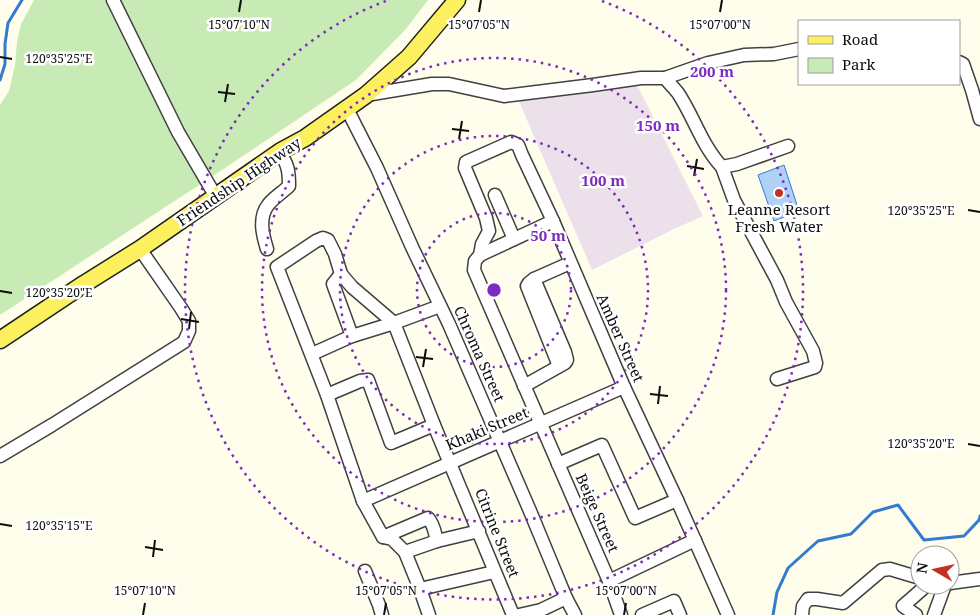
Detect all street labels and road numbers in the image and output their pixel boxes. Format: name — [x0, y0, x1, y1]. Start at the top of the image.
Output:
street label: Friendship Highway — [172, 132, 305, 230]
street label: Amber Street — [592, 290, 649, 385]
street label: Chroma Street — [450, 303, 510, 405]
street label: Khaki Street — [442, 402, 531, 454]
street label: Beige Street — [572, 470, 624, 555]
street label: Citrine Street — [471, 485, 525, 580]

